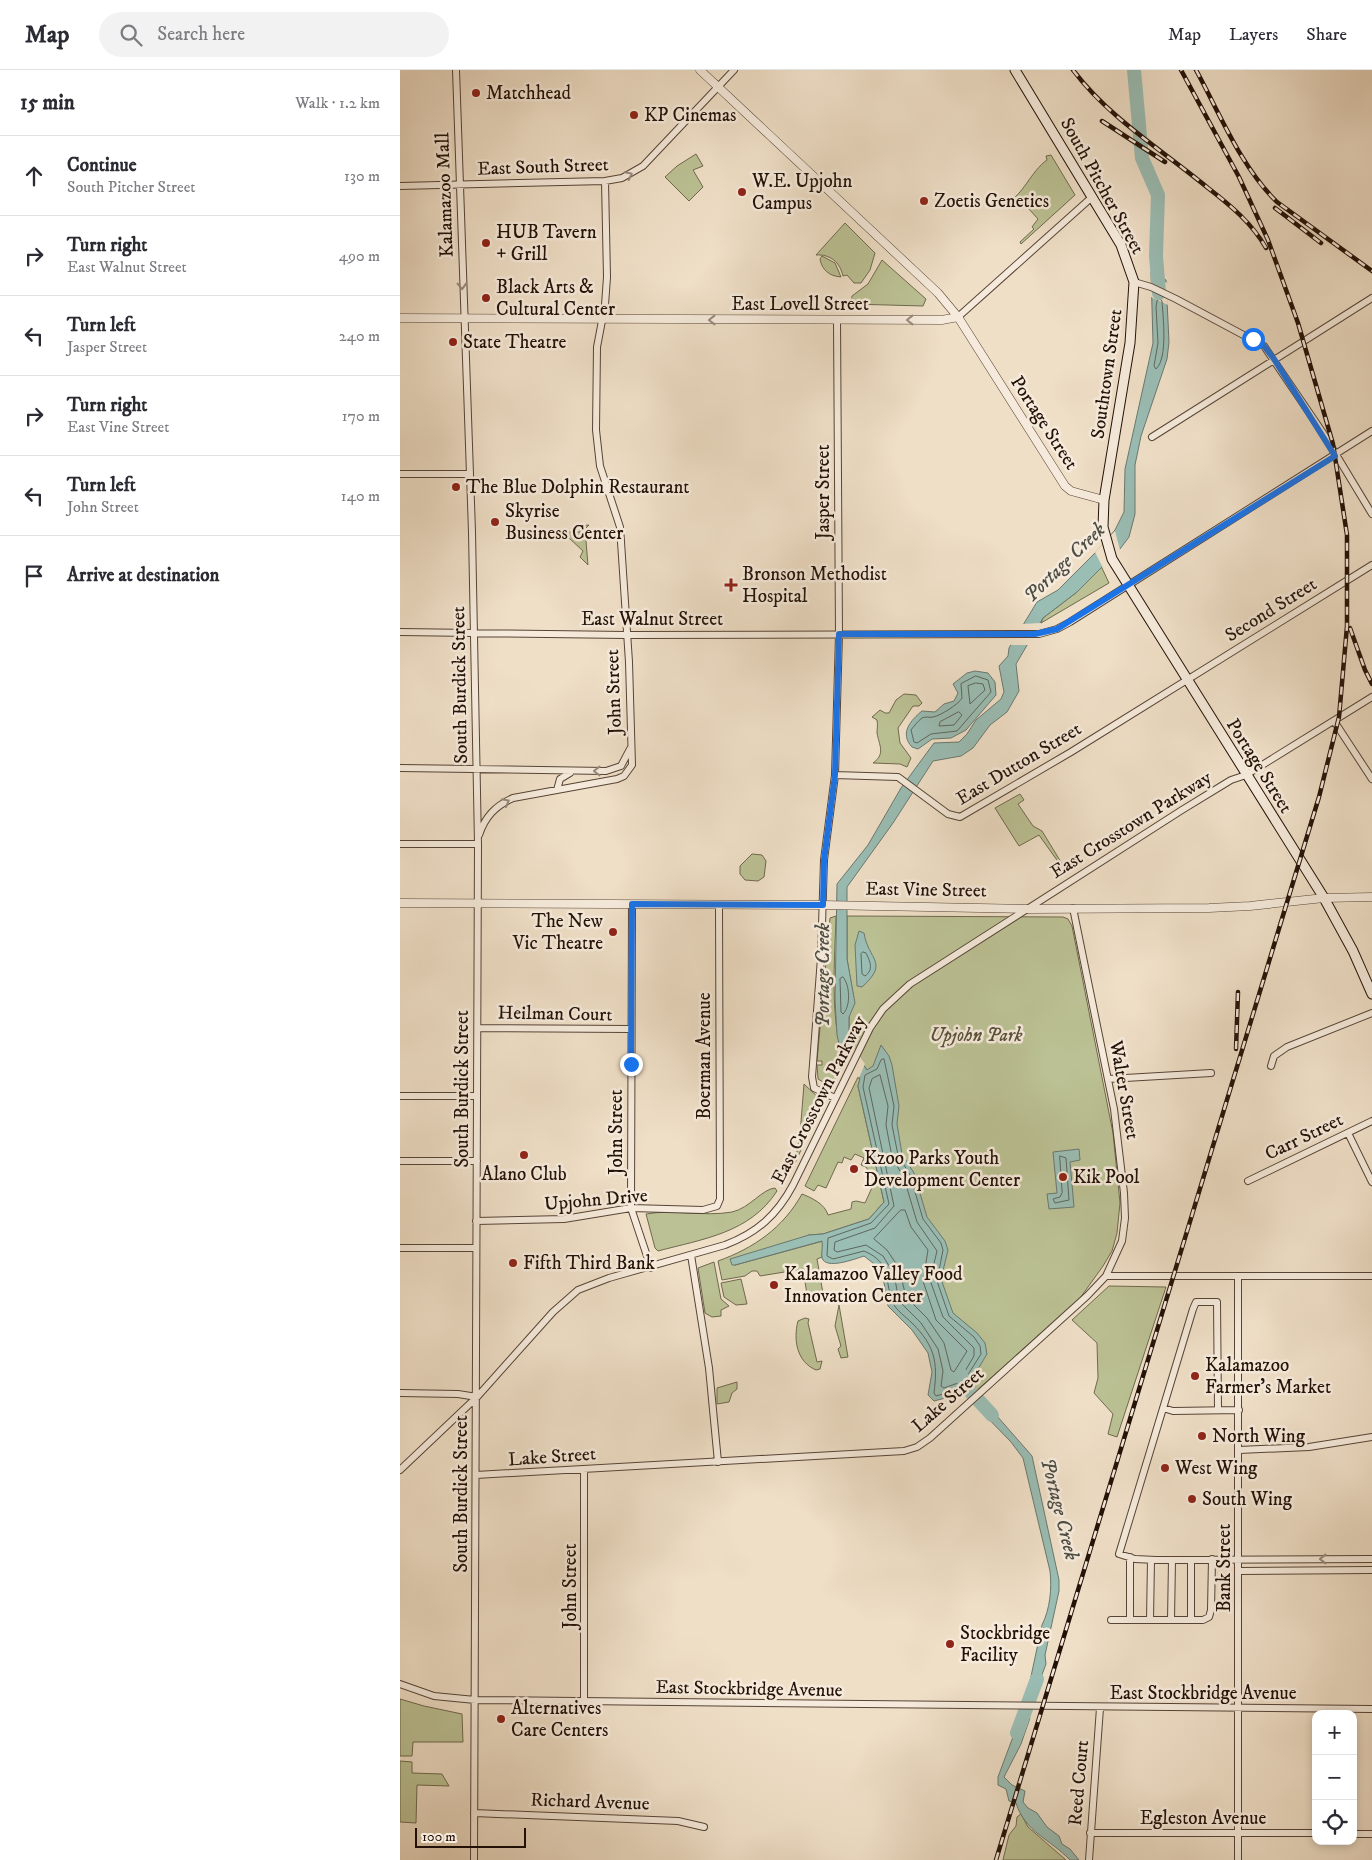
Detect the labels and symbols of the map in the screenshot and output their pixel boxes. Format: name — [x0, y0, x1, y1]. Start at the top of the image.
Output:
place label: Matchhead — [486, 82, 572, 105]
marker: Matchhead — [470, 87, 482, 99]
place label: KP Cinemas — [644, 104, 736, 127]
marker: KP Cinemas — [628, 109, 640, 121]
street label: South Pitcher Street — [1055, 114, 1149, 258]
street label: Kalamazoo Mall — [431, 132, 459, 258]
street label: East South Street — [477, 153, 609, 181]
one-way arrow — [624, 170, 633, 181]
place label: W.E. Upjohn Campus — [751, 170, 853, 215]
marker: W.E. Upjohn Campus — [736, 186, 748, 198]
place label: Zoetis Genetics — [934, 190, 1049, 213]
marker: Zoetis Genetics — [918, 195, 930, 207]
place label: HUB Tavern + Grill — [496, 221, 597, 266]
marker: HUB Tavern + Grill — [480, 237, 492, 249]
place label: Black Arts & Cultural Center — [496, 276, 615, 321]
one-way arrow — [457, 282, 468, 290]
marker: Black Arts & Cultural Center — [480, 292, 492, 304]
street label: East Lovell Street — [731, 293, 869, 316]
street label: Southtown Street — [1087, 308, 1127, 440]
one-way arrow — [708, 315, 716, 325]
one-way arrow — [905, 315, 913, 325]
route start — [1242, 328, 1265, 351]
place label: State Theatre — [463, 331, 567, 354]
marker: State Theatre — [447, 336, 459, 348]
street label: Portage Street — [1005, 372, 1083, 474]
street label: Jasper Street — [812, 444, 835, 542]
place label: The Blue Dolphin Restaurant — [466, 476, 689, 499]
marker: The Blue Dolphin Restaurant — [450, 481, 462, 493]
place label: Skyrise Business Center — [505, 500, 623, 545]
marker: Skyrise Business Center — [489, 516, 501, 528]
water label: Portage Creek — [1019, 517, 1112, 608]
place label: Bronson Methodist Hospital — [742, 563, 887, 608]
street label: Second Street — [1221, 573, 1321, 647]
marker: Bronson Methodist Hospital — [724, 578, 738, 592]
street label: South Burdick Street — [447, 606, 473, 764]
street label: East Walnut Street — [581, 608, 723, 631]
street label: John Street — [601, 649, 627, 737]
street label: Portage Street — [1221, 714, 1297, 818]
street label: East Dutton Street — [952, 718, 1086, 810]
one-way arrow — [593, 766, 600, 776]
street label: East Crosstown Parkway — [1046, 766, 1217, 884]
one-way arrow — [500, 798, 509, 808]
street label: East Vine Street — [865, 877, 987, 903]
place label: The New Vic Theatre — [512, 910, 603, 955]
water label: Portage Creek — [811, 922, 836, 1027]
marker: The New Vic Theatre — [607, 926, 619, 938]
street label: Boerman Avenue — [693, 992, 716, 1120]
street label: Heilman Court — [497, 1002, 613, 1026]
street label: South Burdick Street — [451, 1010, 474, 1168]
street label: East Crosstown Parkway — [767, 1011, 872, 1188]
park label: Upjohn Park — [929, 1024, 1023, 1048]
street label: Walter Street — [1104, 1038, 1144, 1141]
route end — [620, 1053, 643, 1076]
street label: John Street — [605, 1089, 628, 1177]
street label: Carr Street — [1261, 1108, 1347, 1166]
place label: Kzoo Parks Youth Development Center — [864, 1147, 1020, 1192]
marker: Alano Club — [518, 1149, 530, 1161]
place label: Alano Club — [481, 1163, 567, 1186]
marker: Kzoo Parks Youth Development Center — [848, 1163, 860, 1175]
place label: Kik Pool — [1073, 1166, 1140, 1189]
marker: Kik Pool — [1057, 1171, 1069, 1183]
street label: Upjohn Drive — [543, 1184, 649, 1216]
place label: Fifth Third Bank — [523, 1252, 656, 1275]
marker: Fifth Third Bank — [507, 1257, 519, 1269]
place label: Kalamazoo Valley Food Innovation Center — [784, 1263, 963, 1308]
marker: Kalamazoo Valley Food Innovation Center — [768, 1279, 780, 1291]
place label: Kalamazoo Farmer's Market — [1205, 1354, 1331, 1399]
street label: Lake Street — [907, 1362, 989, 1438]
marker: Kalamazoo Farmer's Market — [1189, 1370, 1201, 1382]
street label: South Burdick Street — [450, 1415, 473, 1573]
place label: North Wing — [1212, 1425, 1306, 1448]
marker: North Wing — [1196, 1430, 1208, 1442]
street label: Lake Street — [507, 1442, 597, 1472]
water label: Portage Creek — [1034, 1455, 1084, 1563]
place label: West Wing — [1174, 1457, 1258, 1480]
marker: West Wing — [1159, 1462, 1171, 1474]
place label: South Wing — [1202, 1488, 1293, 1511]
marker: South Wing — [1186, 1493, 1198, 1505]
street label: Bank Street — [1213, 1524, 1236, 1612]
street label: John Street — [559, 1543, 582, 1631]
one-way arrow — [1319, 1554, 1327, 1564]
place label: Stockbridge Facility — [960, 1622, 1050, 1667]
marker: Stockbridge Facility — [944, 1638, 956, 1650]
street label: East Stockbridge Avenue — [655, 1676, 843, 1702]
street label: East Stockbridge Avenue — [1109, 1682, 1297, 1705]
place label: Alternatives Care Centers — [511, 1697, 608, 1742]
marker: Alternatives Care Centers — [495, 1713, 507, 1725]
street label: Reed Court — [1064, 1739, 1094, 1827]
street label: Richard Avenue — [530, 1788, 650, 1816]
street label: Egleston Avenue — [1140, 1807, 1266, 1830]
scale bar — [415, 1825, 526, 1848]

